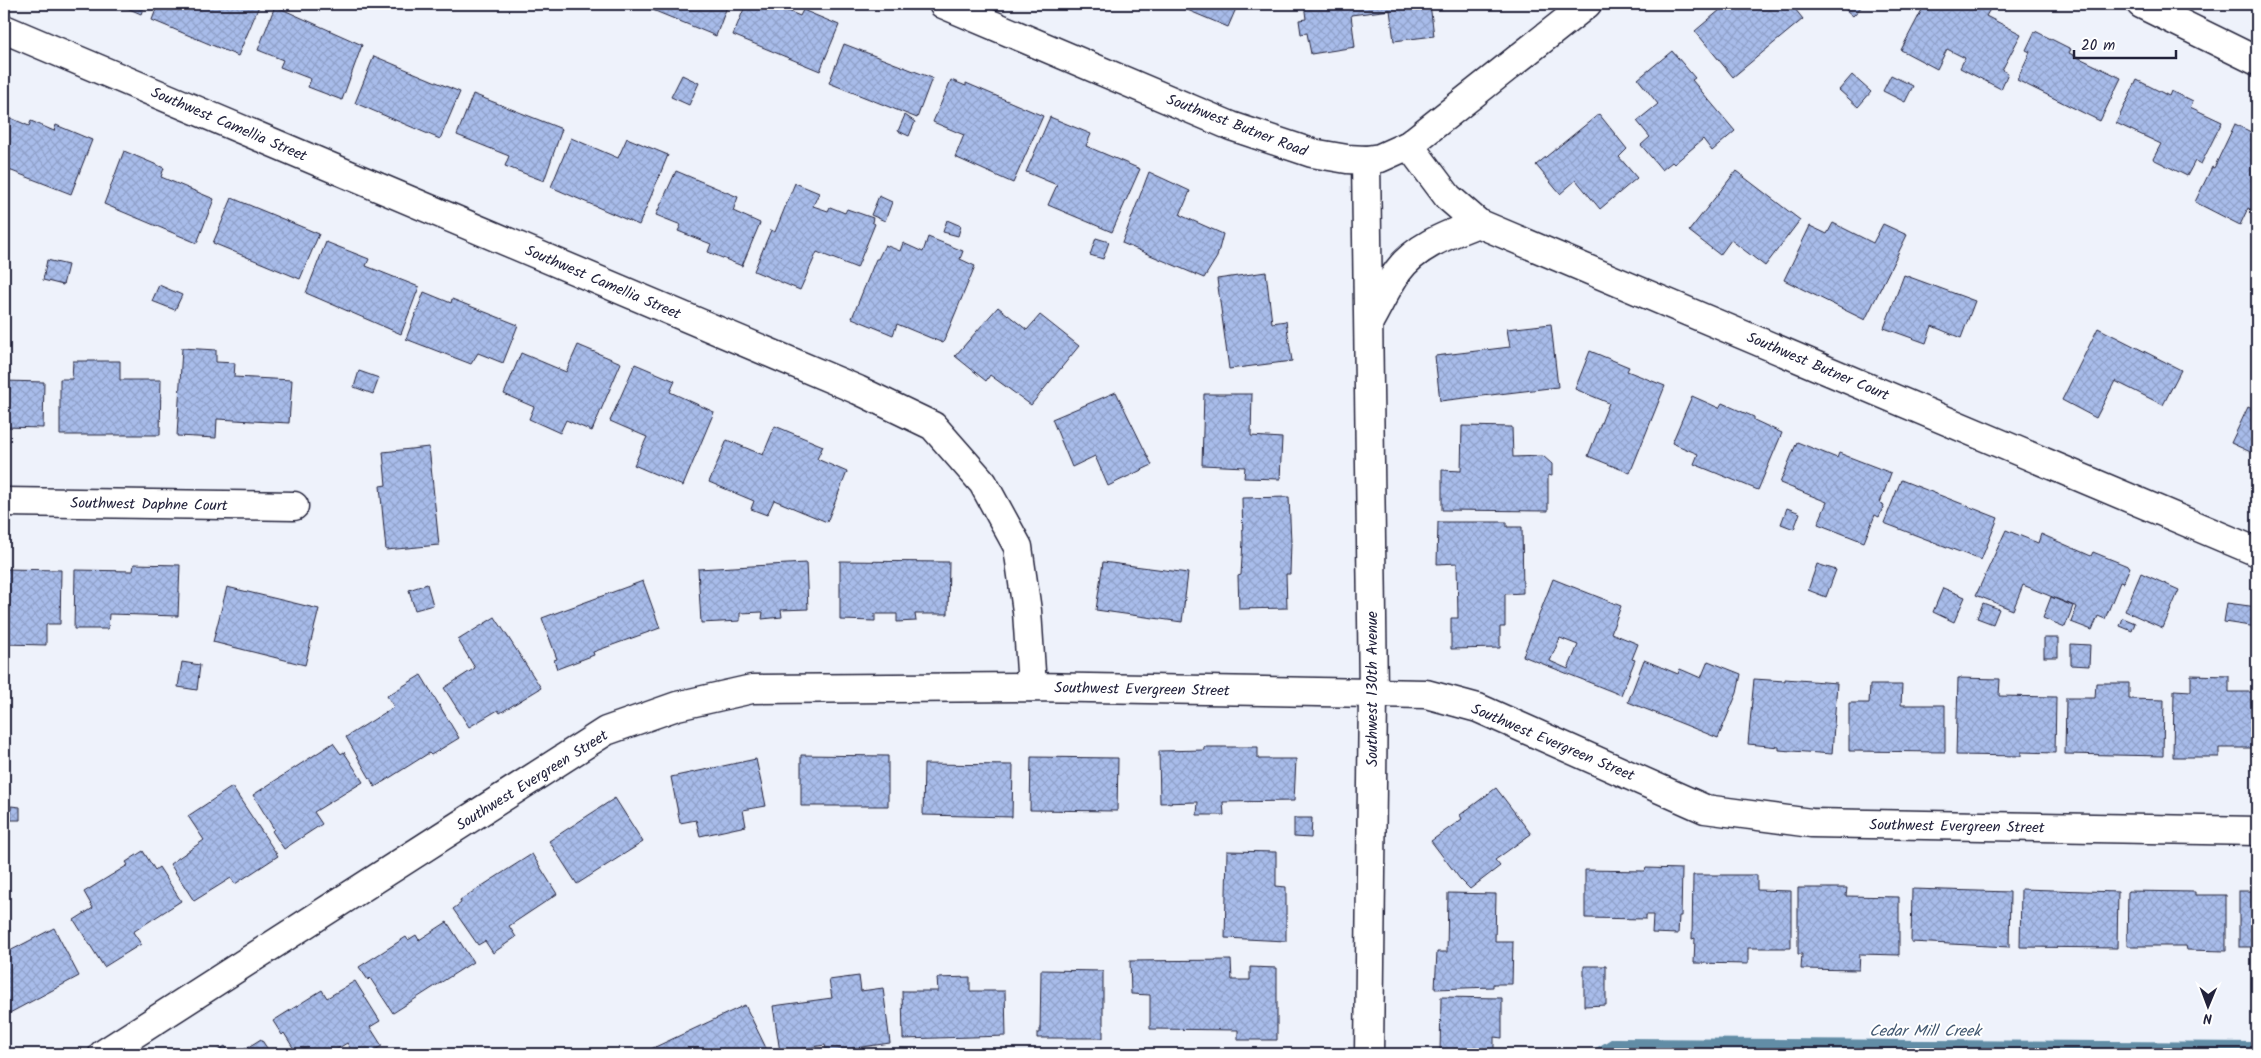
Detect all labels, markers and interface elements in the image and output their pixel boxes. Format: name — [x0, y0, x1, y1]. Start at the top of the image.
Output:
scale bar — [2074, 28, 2176, 60]
text: 20 m — [2081, 34, 2115, 58]
street label: Southwest Camellia Street — [147, 81, 311, 169]
street label: Southwest Butner Road — [1163, 88, 1311, 164]
street label: Southwest Camellia Street — [521, 239, 685, 327]
street label: Southwest Butner Court — [1743, 326, 1893, 408]
street label: Southwest Daphne Court — [70, 492, 228, 518]
street label: Southwest 130th Avenue — [1361, 611, 1385, 767]
street label: Southwest Evergreen Street — [1054, 676, 1230, 704]
street label: Southwest Evergreen Street — [1467, 698, 1638, 788]
street label: Southwest Evergreen Street — [452, 724, 613, 837]
street label: Southwest Evergreen Street — [1869, 813, 2045, 841]
north arrow — [2184, 980, 2234, 1030]
text: N — [2203, 1007, 2212, 1029]
water label: Cedar Mill Creek — [1869, 1019, 1983, 1044]

